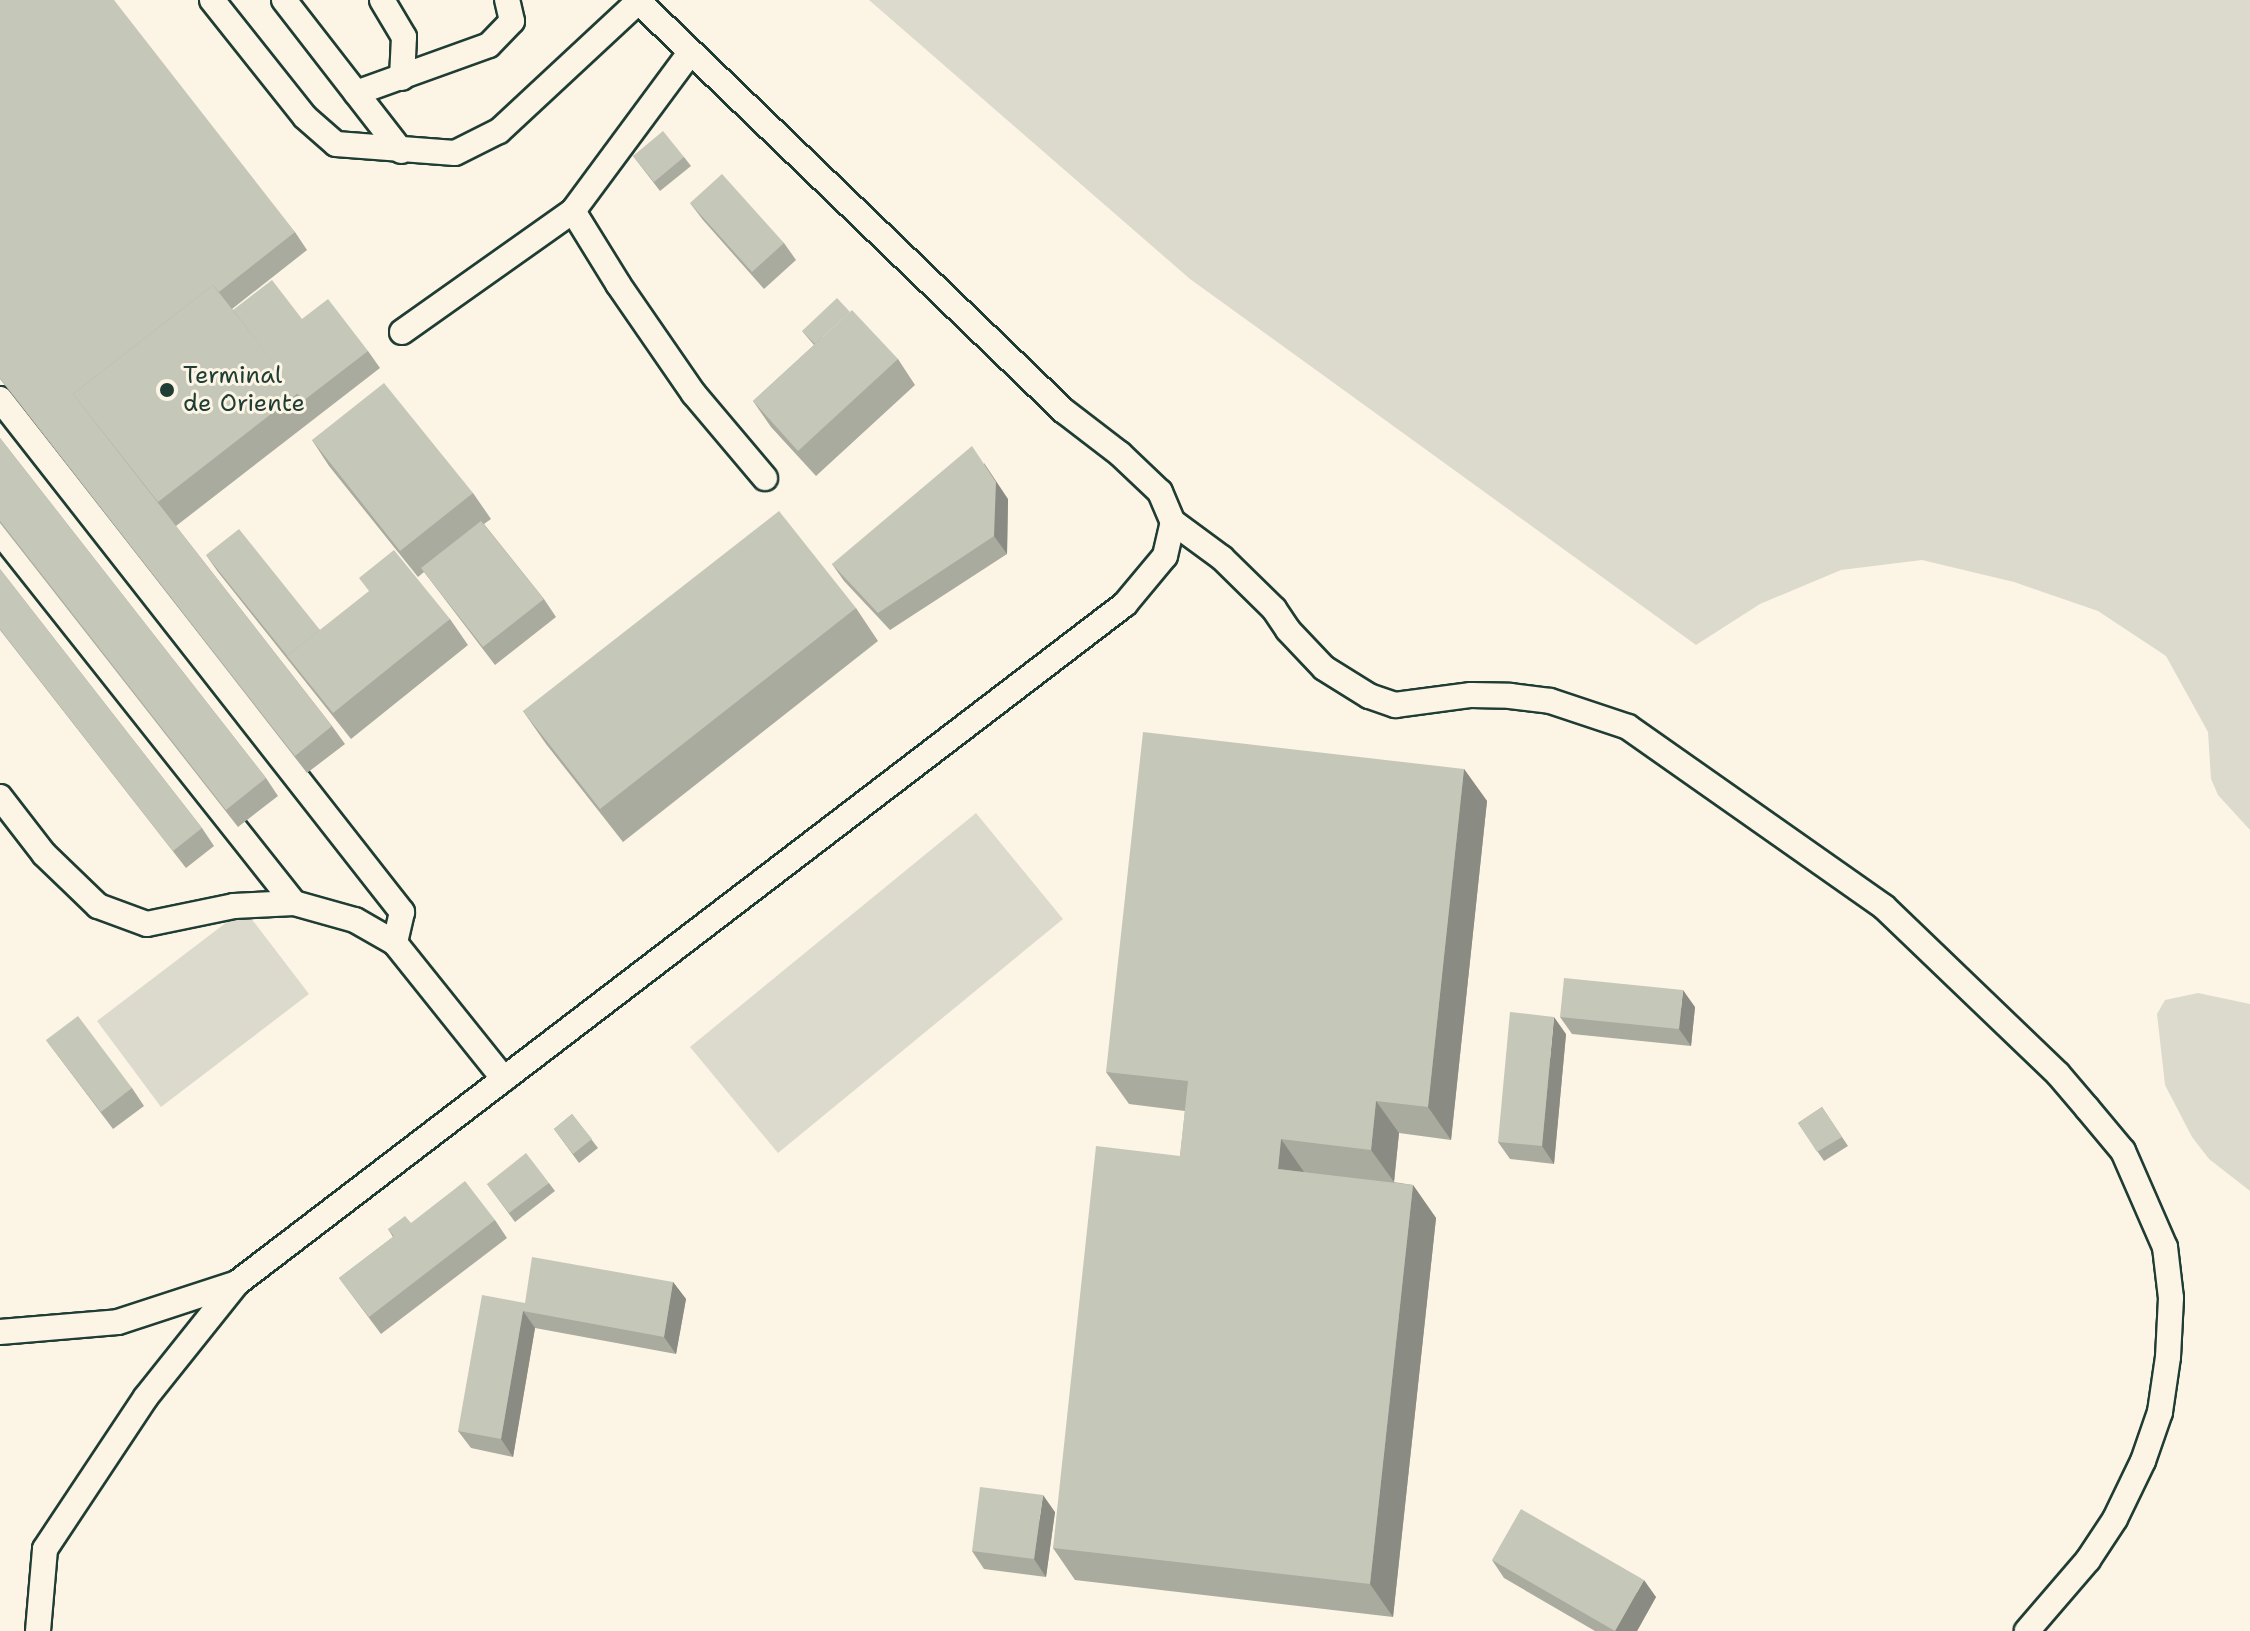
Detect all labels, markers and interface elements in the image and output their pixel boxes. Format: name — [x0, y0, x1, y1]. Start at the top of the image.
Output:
place label: Terminal de Oriente — [183, 362, 305, 418]
marker: Terminal de Oriente — [158, 381, 176, 399]

